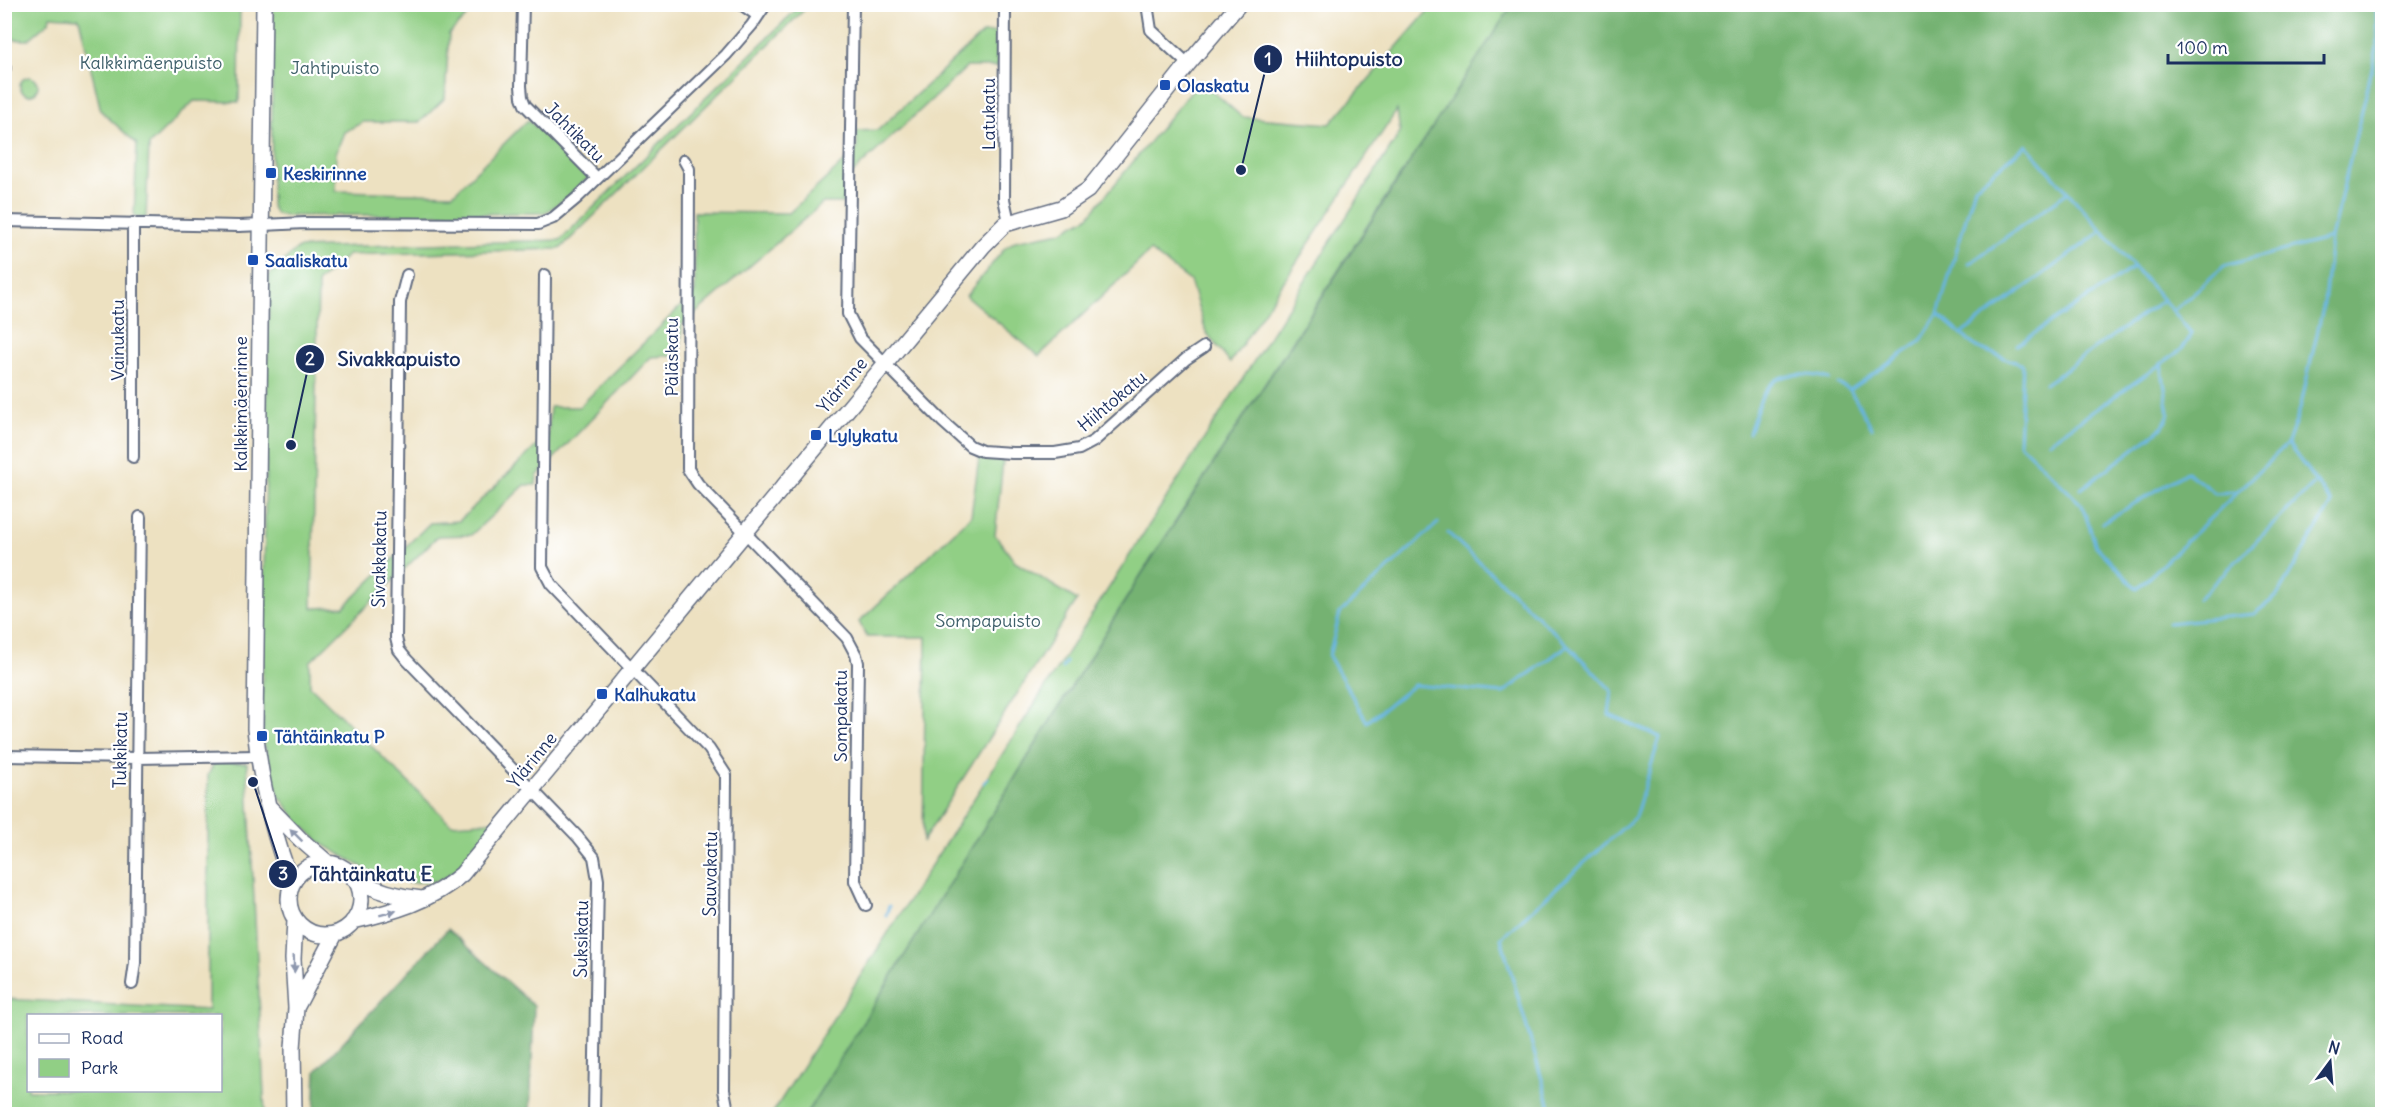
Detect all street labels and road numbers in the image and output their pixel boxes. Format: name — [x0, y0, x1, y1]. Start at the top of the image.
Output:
street label: Latukatu — [977, 78, 1000, 150]
street label: Jahtikatu — [540, 97, 610, 167]
street label: Vainukatu — [106, 299, 129, 381]
street label: Päläskatu — [660, 317, 683, 397]
street label: Kalkkimäenrinne — [229, 336, 252, 472]
street label: Ylärinne — [812, 352, 872, 418]
street label: Hiihtokatu — [1073, 365, 1151, 437]
street label: Sivakkakatu — [367, 510, 391, 608]
street label: Sompakatu — [829, 670, 852, 762]
street label: Tukkikatu — [108, 711, 132, 789]
street label: Ylärinne — [502, 727, 562, 793]
street label: Sauvakatu — [698, 831, 722, 917]
street label: Suksikatu — [569, 900, 593, 978]

